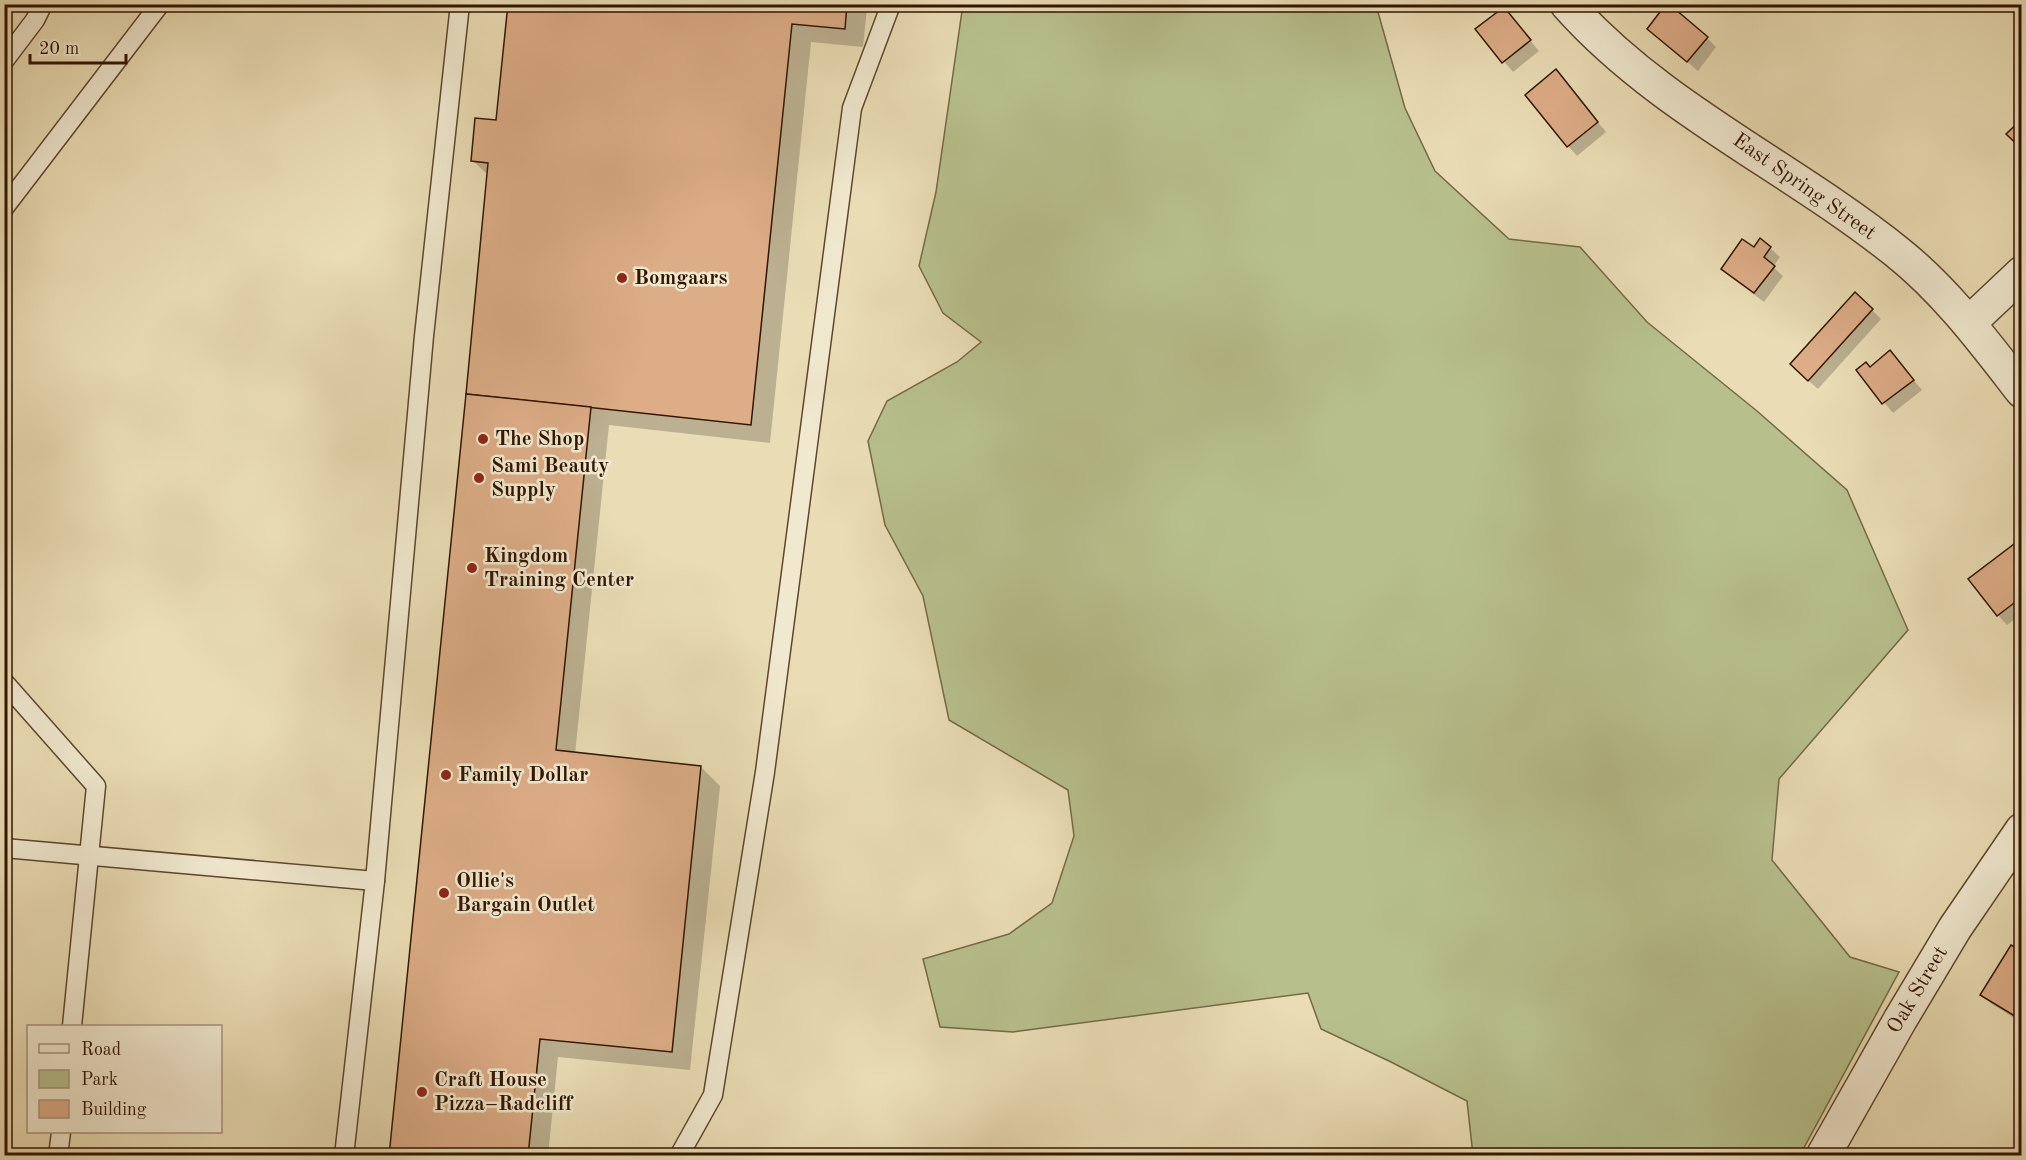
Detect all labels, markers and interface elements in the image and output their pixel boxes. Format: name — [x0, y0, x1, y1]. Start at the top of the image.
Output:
scale bar — [30, 27, 126, 65]
text: 20 m — [39, 40, 79, 58]
street label: East Spring Street — [1729, 130, 1879, 244]
place label: Bomgaars — [634, 268, 727, 289]
marker: Bomgaars — [615, 271, 629, 285]
place label: The Shop — [495, 429, 584, 450]
marker: The Shop — [476, 432, 490, 446]
place label: Sami Beauty Supply — [491, 456, 609, 501]
marker: Sami Beauty Supply — [472, 471, 486, 485]
place label: Kingdom Training Center — [484, 546, 634, 591]
marker: Kingdom Training Center — [465, 561, 479, 575]
place label: Family Dollar — [458, 765, 588, 786]
marker: Family Dollar — [439, 768, 453, 782]
place label: Ollie's Bargain Outlet — [456, 871, 595, 916]
marker: Ollie's Bargain Outlet — [437, 886, 451, 900]
street label: Oak Street — [1884, 943, 1952, 1037]
legend — [27, 1025, 222, 1133]
text: Road — [81, 1041, 121, 1059]
place label: Craft House Pizza–Radcliff — [434, 1070, 574, 1115]
text: Park — [81, 1071, 118, 1089]
marker: Craft House Pizza–Radcliff — [415, 1085, 429, 1099]
text: Building — [81, 1101, 147, 1119]

